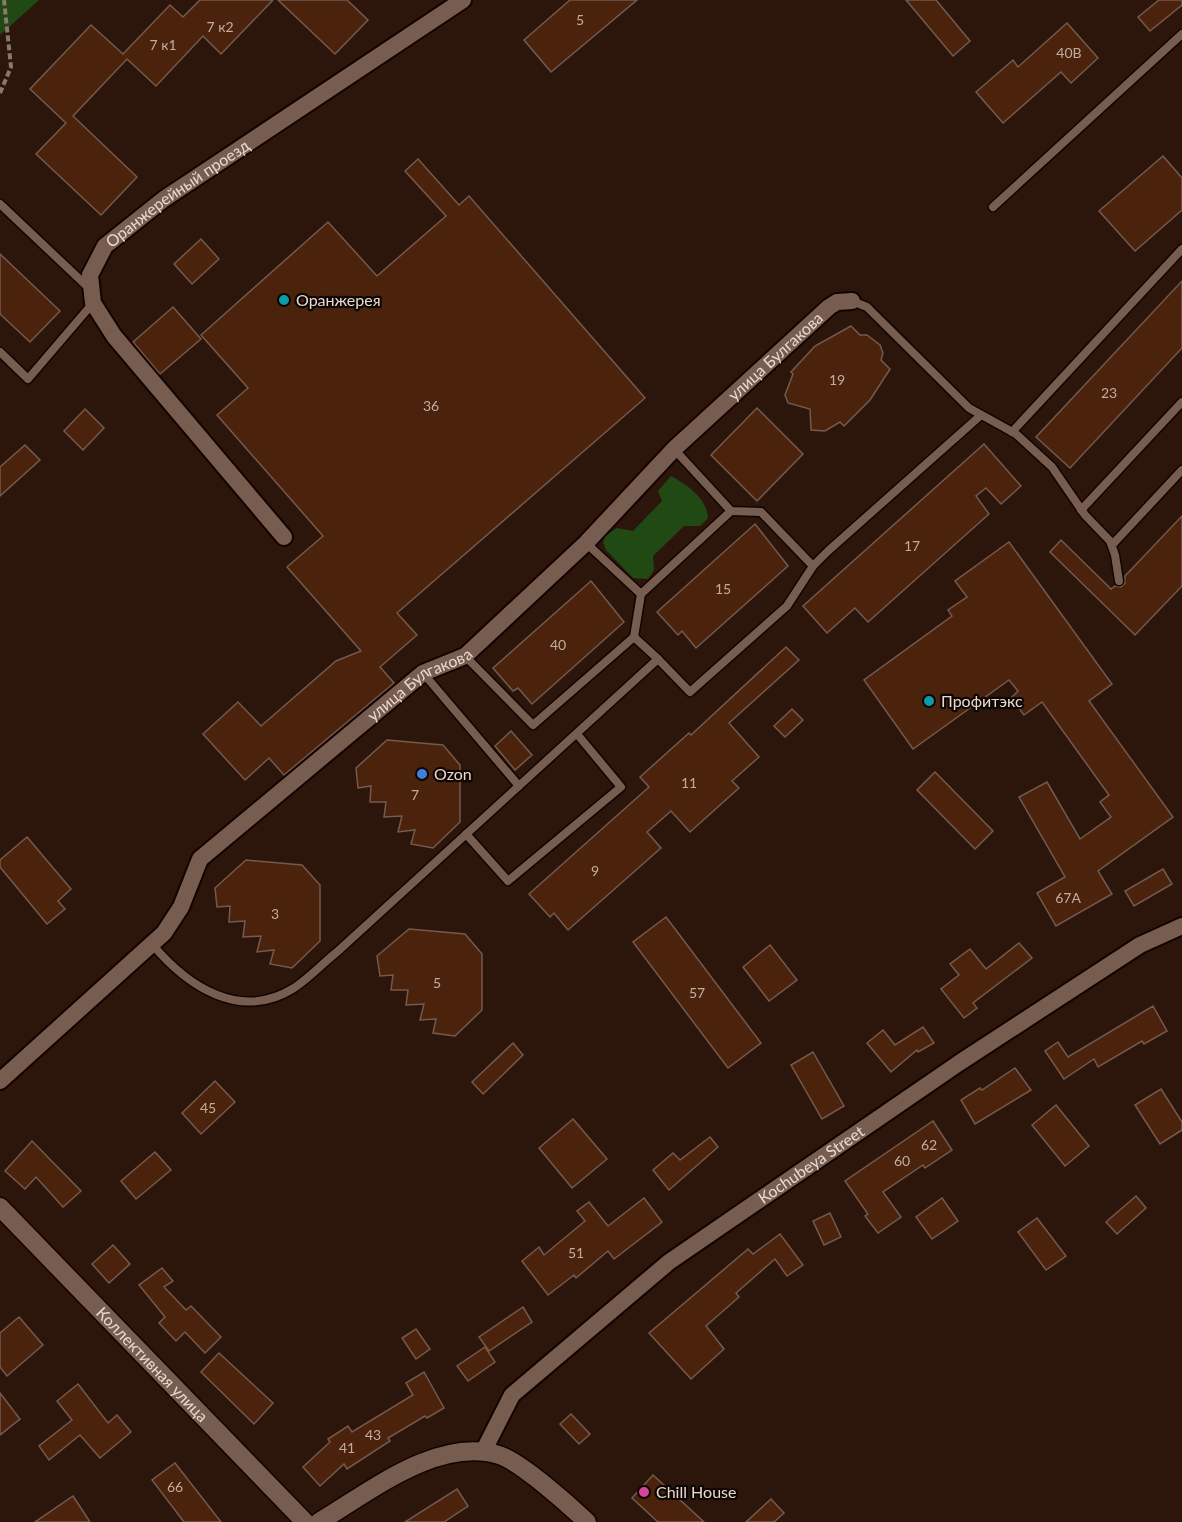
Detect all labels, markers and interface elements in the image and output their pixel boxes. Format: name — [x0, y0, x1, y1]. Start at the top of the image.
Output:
house number: 5 — [576, 11, 584, 28]
house number: 7 к2 — [206, 18, 234, 35]
house number: 7 к1 — [149, 36, 177, 53]
house number: 40В — [1056, 44, 1082, 61]
street label: Оранжерейный проезд — [102, 135, 253, 251]
place label: Оранжерея — [296, 290, 381, 309]
marker: Оранжерея — [277, 293, 291, 307]
street label: улица Булгакова — [724, 308, 826, 404]
house number: 19 — [829, 371, 845, 388]
house number: 23 — [1101, 384, 1117, 401]
house number: 36 — [423, 397, 439, 414]
house number: 17 — [904, 537, 920, 554]
house number: 15 — [715, 580, 731, 597]
house number: 40 — [550, 636, 566, 653]
street label: улица Булгакова — [363, 644, 476, 725]
place label: Профитэкс — [941, 691, 1023, 710]
marker: Профитэкс — [922, 694, 936, 708]
place label: Ozon — [434, 764, 472, 783]
marker: Ozon — [415, 767, 429, 781]
house number: 11 — [681, 774, 697, 791]
house number: 7 — [411, 786, 419, 803]
house number: 9 — [591, 862, 599, 879]
house number: 67А — [1055, 889, 1081, 906]
house number: 3 — [271, 905, 279, 922]
house number: 5 — [433, 974, 441, 991]
house number: 57 — [689, 984, 705, 1001]
house number: 45 — [200, 1099, 216, 1116]
street label: Kochubeya Street — [754, 1121, 868, 1207]
house number: 62 — [921, 1136, 937, 1153]
house number: 60 — [894, 1152, 910, 1169]
house number: 51 — [568, 1244, 584, 1261]
street label: Коллективная улица — [93, 1303, 213, 1425]
house number: 43 — [365, 1426, 381, 1443]
house number: 41 — [339, 1439, 355, 1456]
house number: 66 — [167, 1478, 183, 1495]
place label: Chill House — [656, 1482, 736, 1501]
marker: Chill House — [637, 1485, 651, 1499]

